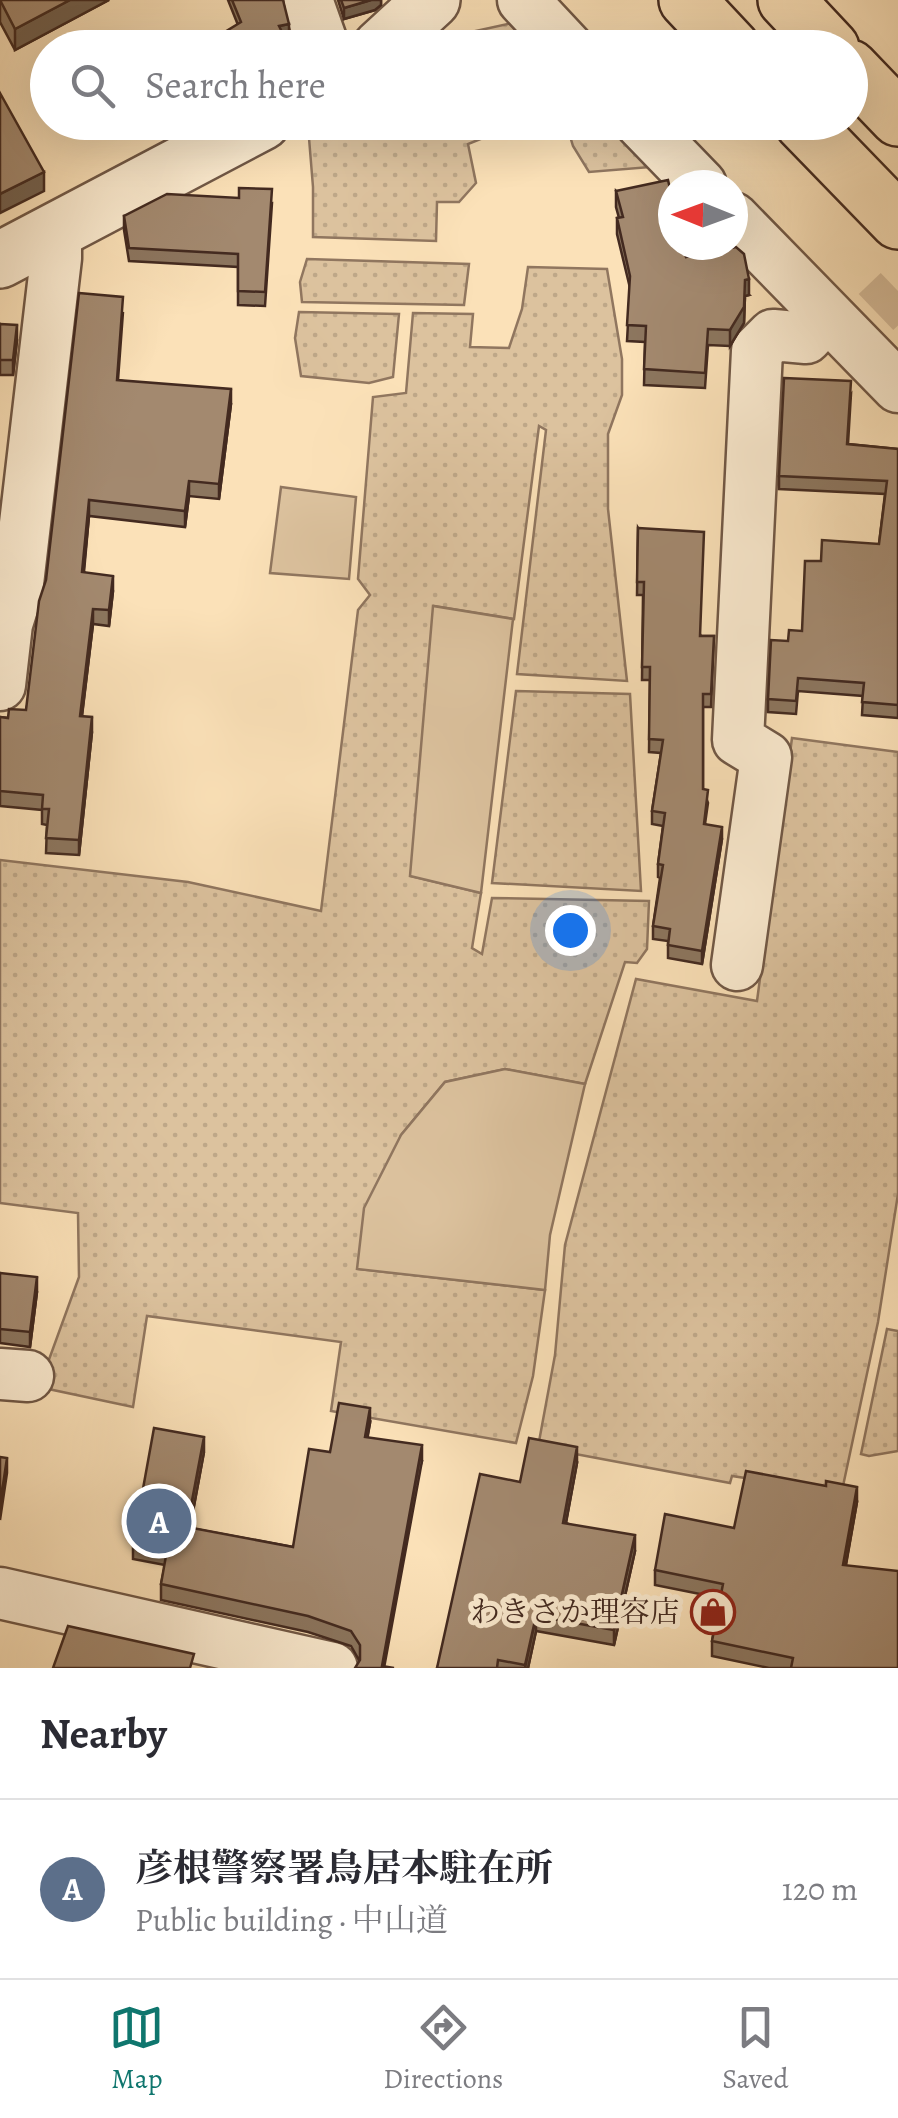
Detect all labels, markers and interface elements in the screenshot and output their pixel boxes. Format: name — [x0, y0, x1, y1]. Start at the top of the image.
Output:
search box — [30, 30, 868, 140]
icon: search — [65, 58, 120, 113]
text: Search here — [145, 59, 326, 111]
north arrow — [658, 170, 748, 260]
your location — [545, 905, 596, 956]
pin: A — [126, 1484, 192, 1558]
shop icon: わきさか理容店 — [690, 1589, 736, 1635]
place label: わきさか理容店 — [470, 1592, 680, 1632]
text: Nearby — [40, 1705, 167, 1762]
text: 彦根警察署鳥居本駐在所 — [135, 1842, 553, 1894]
text: A — [62, 1867, 83, 1911]
text: 120 m — [782, 1867, 858, 1911]
text: Public building · 中山道 — [135, 1898, 448, 1942]
tab: Map — [109, 2000, 164, 2098]
tab: Directions — [383, 2000, 503, 2098]
tab: Saved — [722, 2000, 789, 2098]

